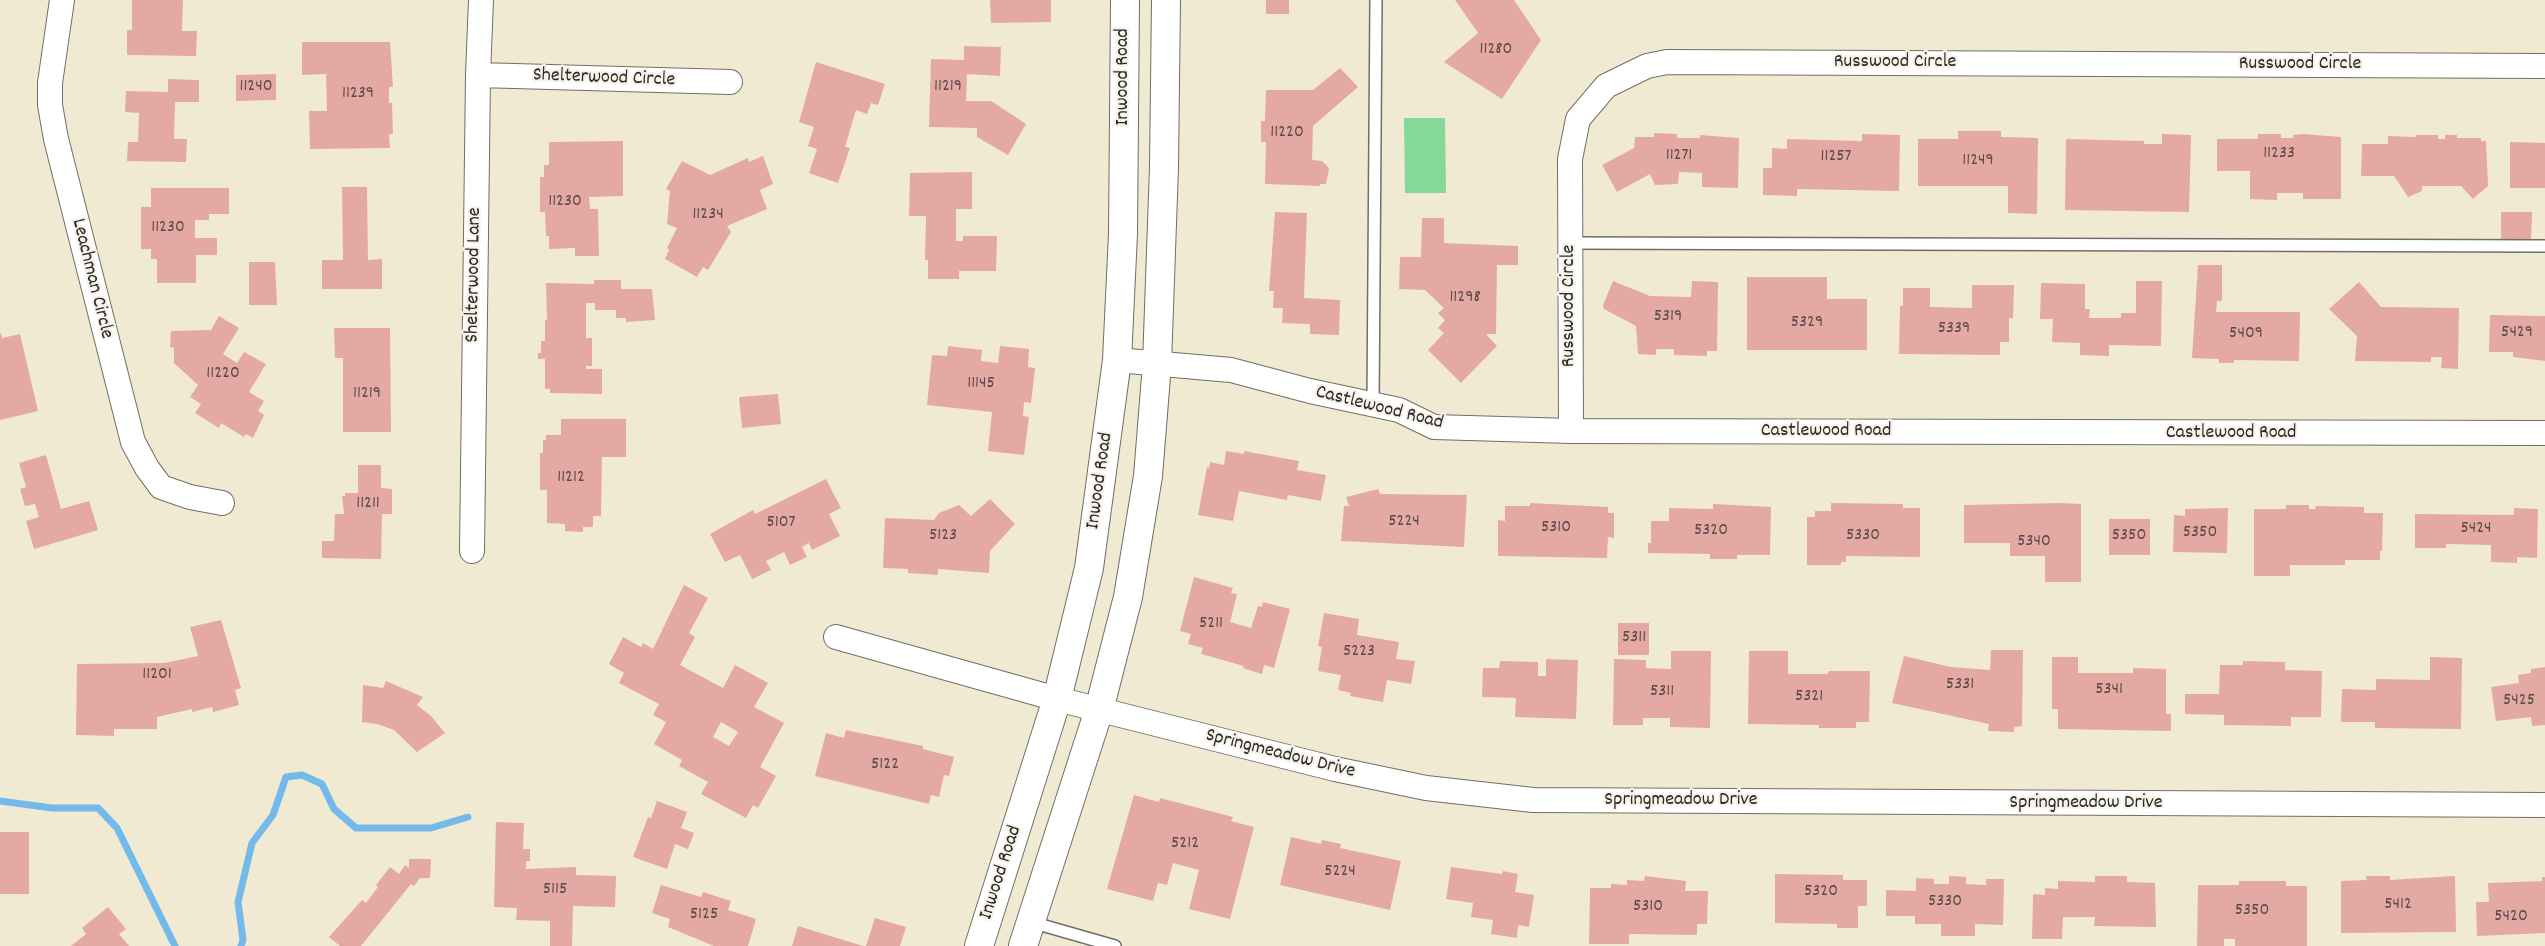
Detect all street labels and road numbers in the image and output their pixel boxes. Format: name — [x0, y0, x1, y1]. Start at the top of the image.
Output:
street label: Inwood Road — [1112, 28, 1136, 126]
street label: Russwood Circle — [1834, 51, 1956, 75]
street label: Russwood Circle — [2239, 53, 2361, 77]
street label: Shelterwood Circle — [532, 65, 676, 93]
street label: Shelterwood Lane — [462, 207, 488, 343]
street label: Leachman Circle — [64, 216, 118, 342]
street label: Russwood Circle — [1558, 245, 1582, 367]
street label: Castlewood Road — [1313, 382, 1445, 436]
street label: Castlewood Road — [1761, 420, 1891, 444]
street label: Castlewood Road — [2166, 422, 2296, 446]
street label: Inwood Road — [1082, 431, 1120, 531]
street label: Springmeadow Drive — [1203, 725, 1357, 785]
street label: Springmeadow Drive — [1604, 789, 1758, 813]
street label: Springmeadow Drive — [2009, 792, 2163, 816]
street label: Inwood Road — [976, 823, 1028, 923]

